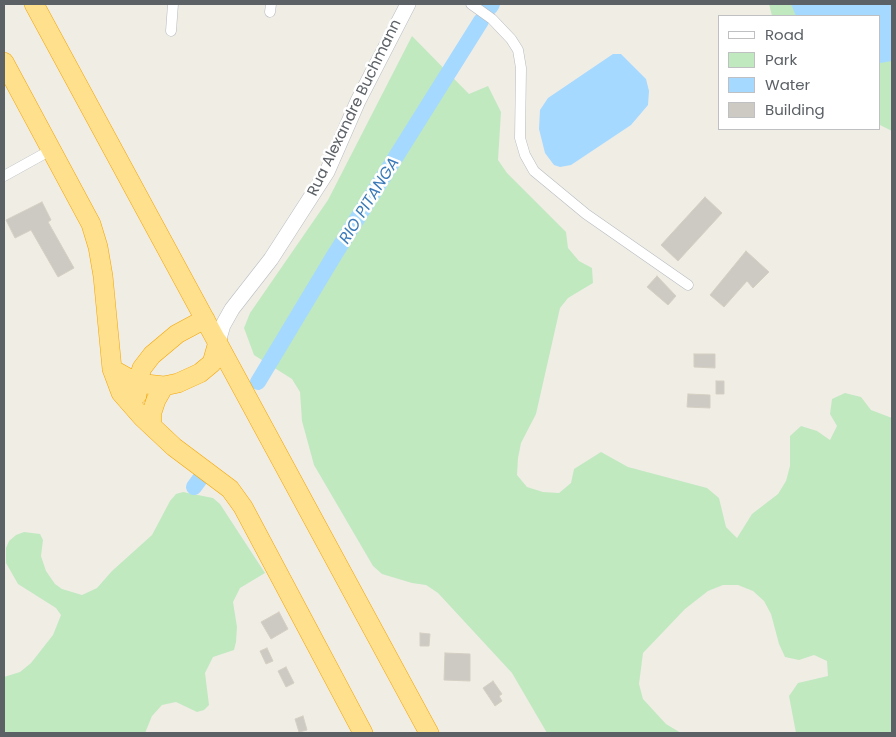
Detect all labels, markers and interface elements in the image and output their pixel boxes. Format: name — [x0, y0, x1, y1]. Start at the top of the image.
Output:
legend — [718, 15, 881, 130]
street label: Rua Alexandre Buchmann — [304, 17, 406, 199]
text: Road — [765, 24, 804, 45]
text: Park — [765, 49, 797, 70]
text: Water — [765, 74, 810, 95]
text: Building — [765, 99, 825, 120]
water label: RIO PITANGA — [336, 154, 404, 248]

